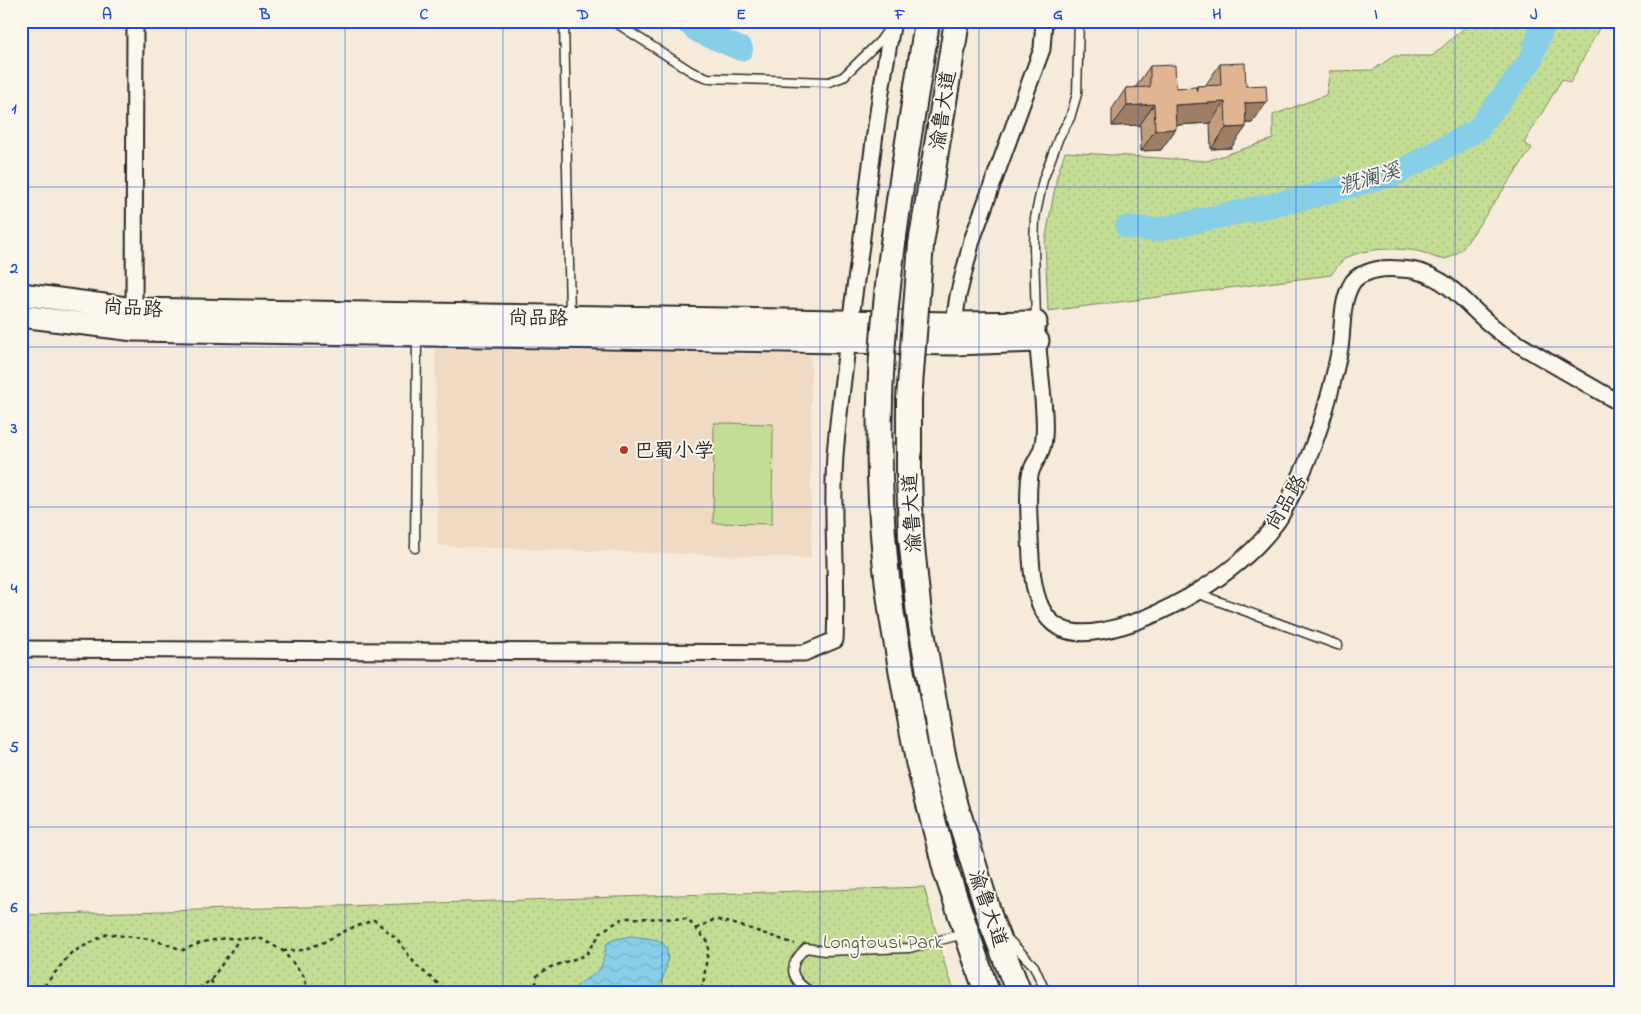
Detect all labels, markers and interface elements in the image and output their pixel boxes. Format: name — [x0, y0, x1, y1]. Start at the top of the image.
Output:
text: A — [102, 3, 112, 27]
text: B — [259, 3, 271, 27]
text: C — [420, 3, 429, 27]
text: D — [576, 3, 589, 27]
text: E — [736, 3, 746, 27]
text: F — [894, 3, 906, 27]
text: G — [1053, 3, 1063, 27]
text: H — [1212, 3, 1222, 27]
text: I — [1374, 3, 1378, 27]
text: J — [1530, 3, 1538, 27]
street label: 渝鲁大道 — [924, 69, 965, 152]
text: 1 — [11, 97, 17, 121]
water label: 溉澜溪 — [1335, 157, 1405, 203]
text: 2 — [9, 257, 18, 281]
street label: 尚品路 — [102, 293, 165, 326]
street label: 尚品路 — [508, 304, 569, 335]
text: 3 — [10, 417, 18, 441]
place label: 巴蜀小学 — [634, 438, 714, 467]
marker: 巴蜀小学 — [618, 444, 630, 456]
street label: 尚品路 — [1259, 469, 1316, 536]
street label: 渝鲁大道 — [897, 472, 930, 554]
text: 4 — [10, 577, 18, 601]
text: 5 — [9, 736, 19, 760]
street label: 渝鲁大道 — [960, 866, 1013, 951]
text: 6 — [9, 896, 18, 920]
park label: Longtousi Park — [823, 929, 943, 959]

